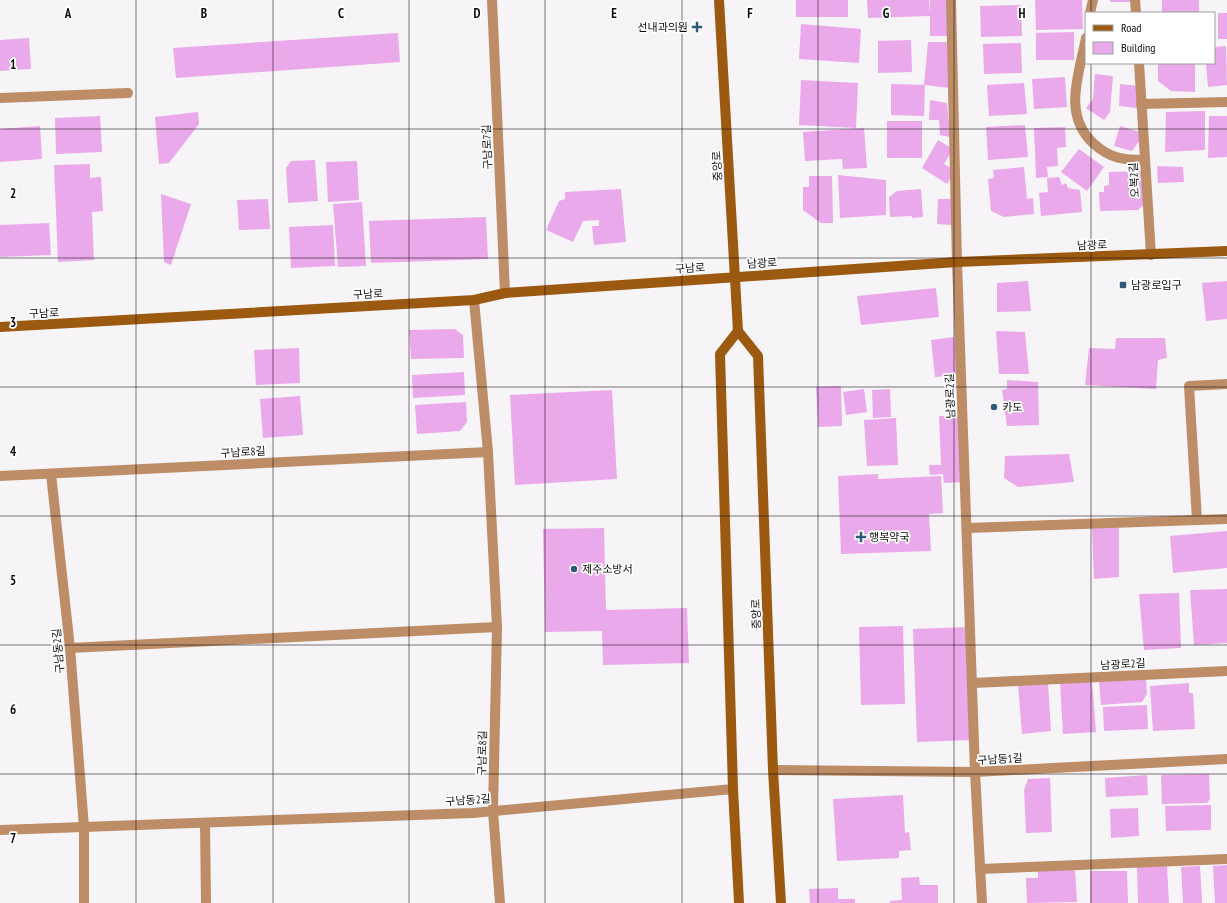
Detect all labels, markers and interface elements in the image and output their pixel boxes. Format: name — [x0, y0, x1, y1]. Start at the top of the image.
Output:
text: A — [64, 5, 72, 22]
text: B — [201, 5, 207, 22]
text: C — [338, 5, 344, 22]
text: D — [474, 5, 481, 22]
text: E — [611, 5, 617, 22]
text: F — [747, 5, 753, 22]
text: G — [883, 5, 890, 22]
text: H — [1019, 5, 1026, 22]
legend — [1085, 12, 1215, 64]
place label: 선내과의원 — [637, 20, 688, 34]
text: Road — [1121, 20, 1141, 35]
marker: 선내과의원 — [691, 21, 703, 33]
text: Building — [1121, 40, 1156, 55]
text: 1 — [10, 56, 16, 73]
street label: 구남로7길 — [479, 124, 495, 170]
street label: 중앙로 — [709, 150, 725, 182]
street label: 오복2길 — [1126, 162, 1142, 198]
text: 2 — [10, 185, 16, 202]
street label: 남광로 — [1077, 237, 1107, 253]
street label: 남광로 — [746, 255, 778, 271]
street label: 구남로 — [674, 260, 706, 276]
place label: 남광로입구 — [1131, 278, 1182, 292]
marker: 남광로입구 — [1118, 280, 1128, 290]
street label: 구남로 — [352, 286, 384, 302]
street label: 구남로 — [29, 305, 59, 321]
text: 3 — [10, 314, 16, 331]
street label: 남광로2길 — [942, 373, 958, 419]
place label: 카도 — [1002, 400, 1022, 414]
marker: 카도 — [989, 402, 999, 412]
text: 4 — [10, 443, 17, 460]
street label: 구남로8길 — [220, 444, 266, 460]
place label: 행복약국 — [869, 530, 909, 544]
marker: 행복약국 — [856, 532, 866, 542]
place label: 제주소방서 — [582, 562, 633, 576]
marker: 제주소방서 — [569, 564, 579, 574]
text: 5 — [10, 572, 16, 589]
street label: 중앙로 — [748, 599, 764, 629]
street label: 구남동2길 — [49, 628, 67, 674]
street label: 남광로2길 — [1100, 656, 1146, 672]
text: 6 — [10, 701, 16, 718]
street label: 구남로8길 — [475, 730, 489, 776]
street label: 구남동1길 — [977, 751, 1023, 767]
street label: 구남동2길 — [445, 791, 491, 809]
text: 7 — [10, 830, 16, 847]

